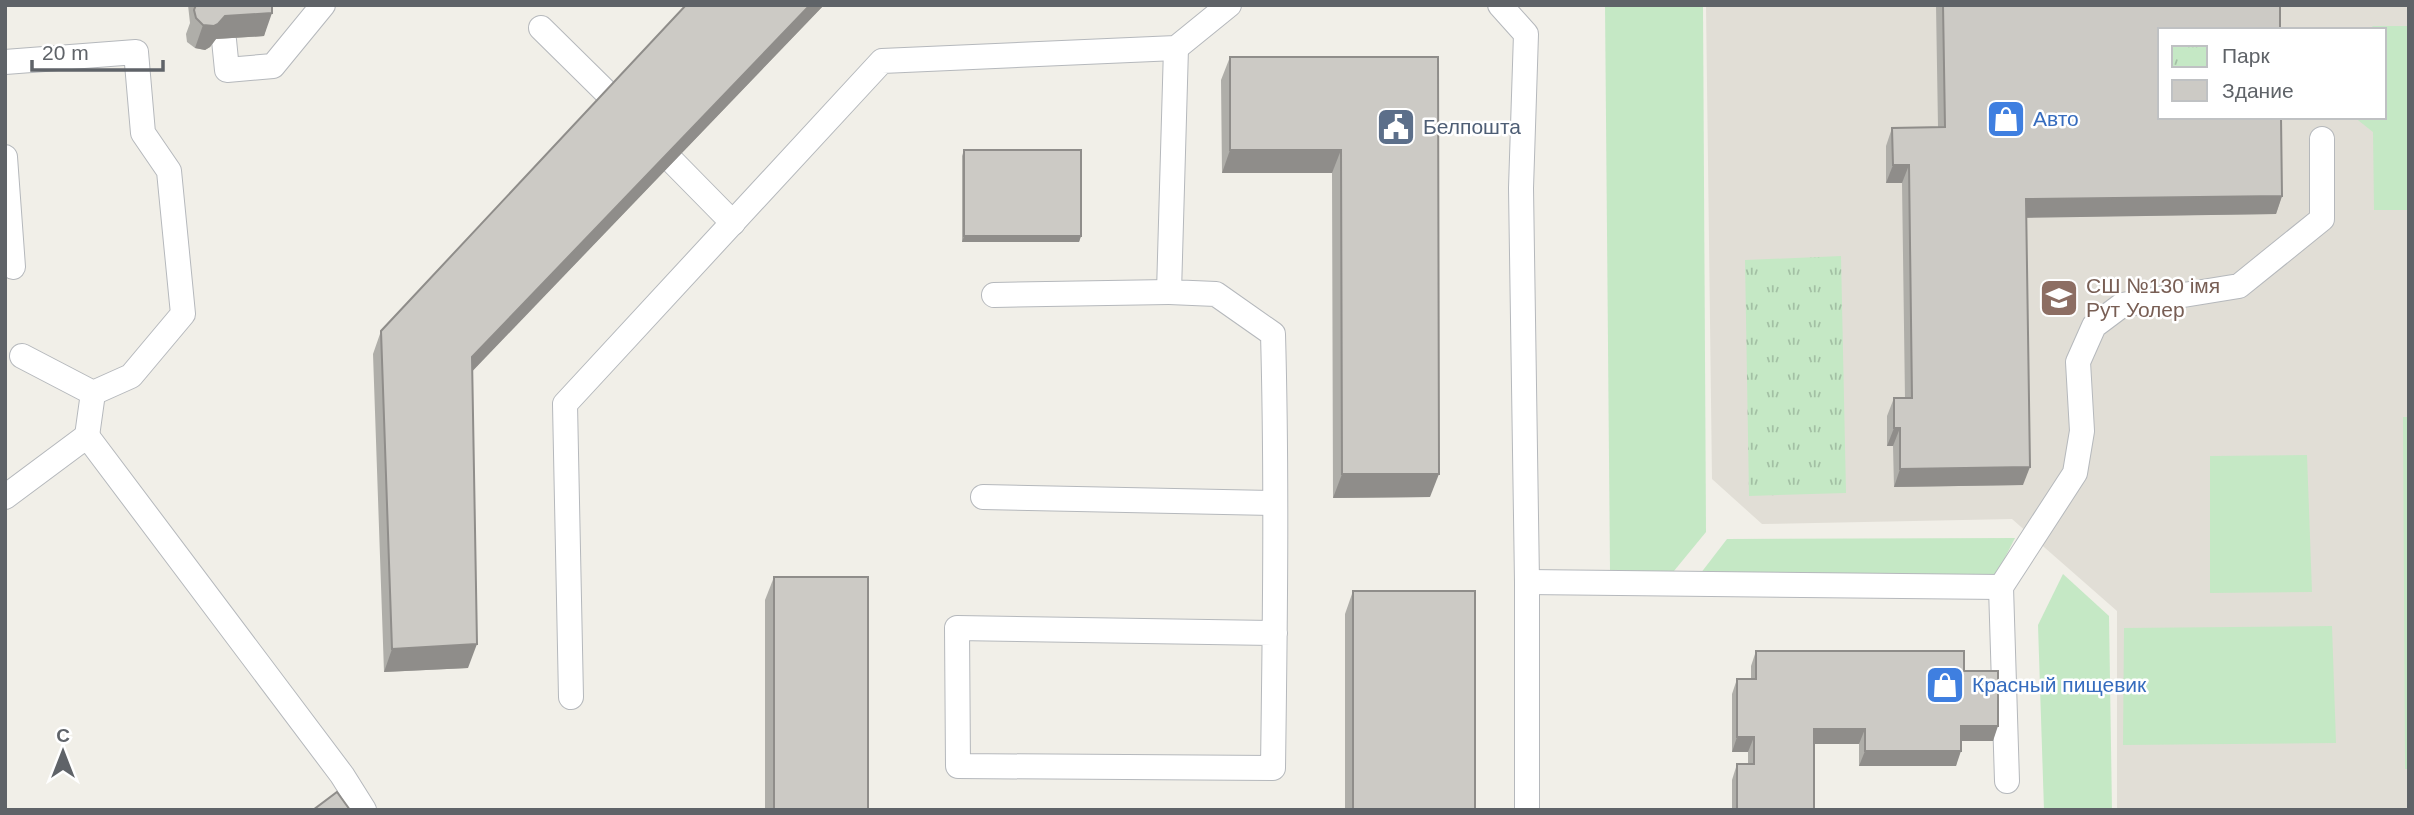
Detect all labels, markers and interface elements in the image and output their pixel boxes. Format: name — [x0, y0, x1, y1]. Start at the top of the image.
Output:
scale bar — [32, 28, 163, 72]
legend — [2158, 28, 2386, 119]
text: 20 m — [42, 41, 89, 64]
text: Парк — [2222, 44, 2270, 67]
text: Здание — [2222, 79, 2294, 102]
shop icon: Авто — [1985, 98, 2027, 140]
public building icon: Белпошта — [1375, 106, 1417, 148]
place label: Авто — [2033, 107, 2079, 130]
place label: Белпошта — [1423, 115, 1521, 138]
place label: СШ №130 імя Рут Уолер — [2086, 274, 2220, 321]
school or university icon: СШ №130 імя Рут Уолер — [2038, 277, 2080, 319]
shop icon: Красный пищевик — [1924, 664, 1966, 706]
place label: Красный пищевик — [1972, 673, 2147, 696]
north arrow — [28, 717, 98, 787]
text: С — [56, 725, 70, 746]

